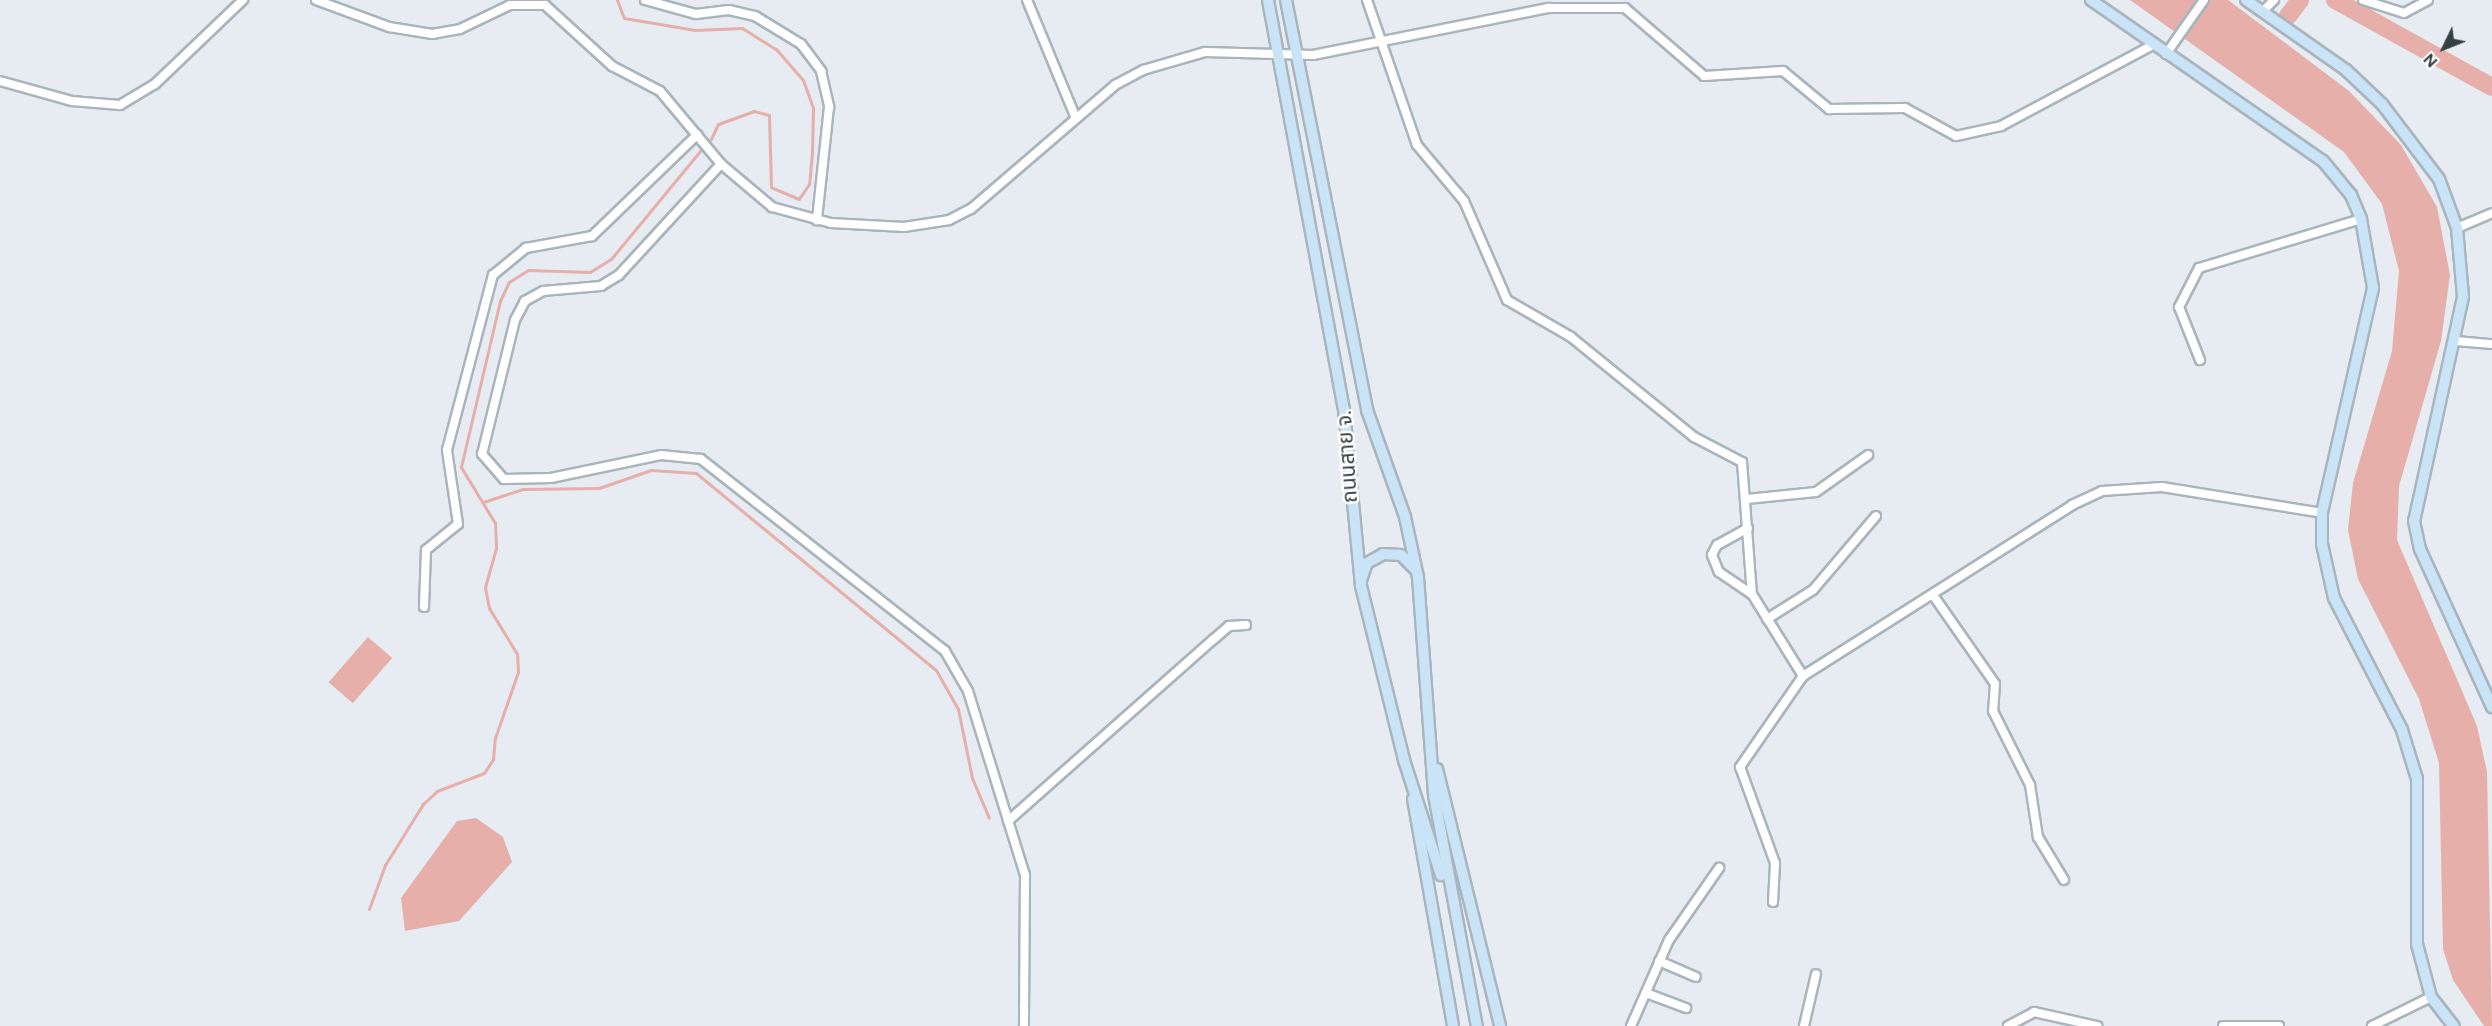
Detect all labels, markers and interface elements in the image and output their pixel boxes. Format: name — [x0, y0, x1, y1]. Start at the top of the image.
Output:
north arrow — [2414, 18, 2474, 78]
text: N — [2419, 49, 2442, 72]
street label: ถนนสาย จ. — [1331, 410, 1363, 504]

